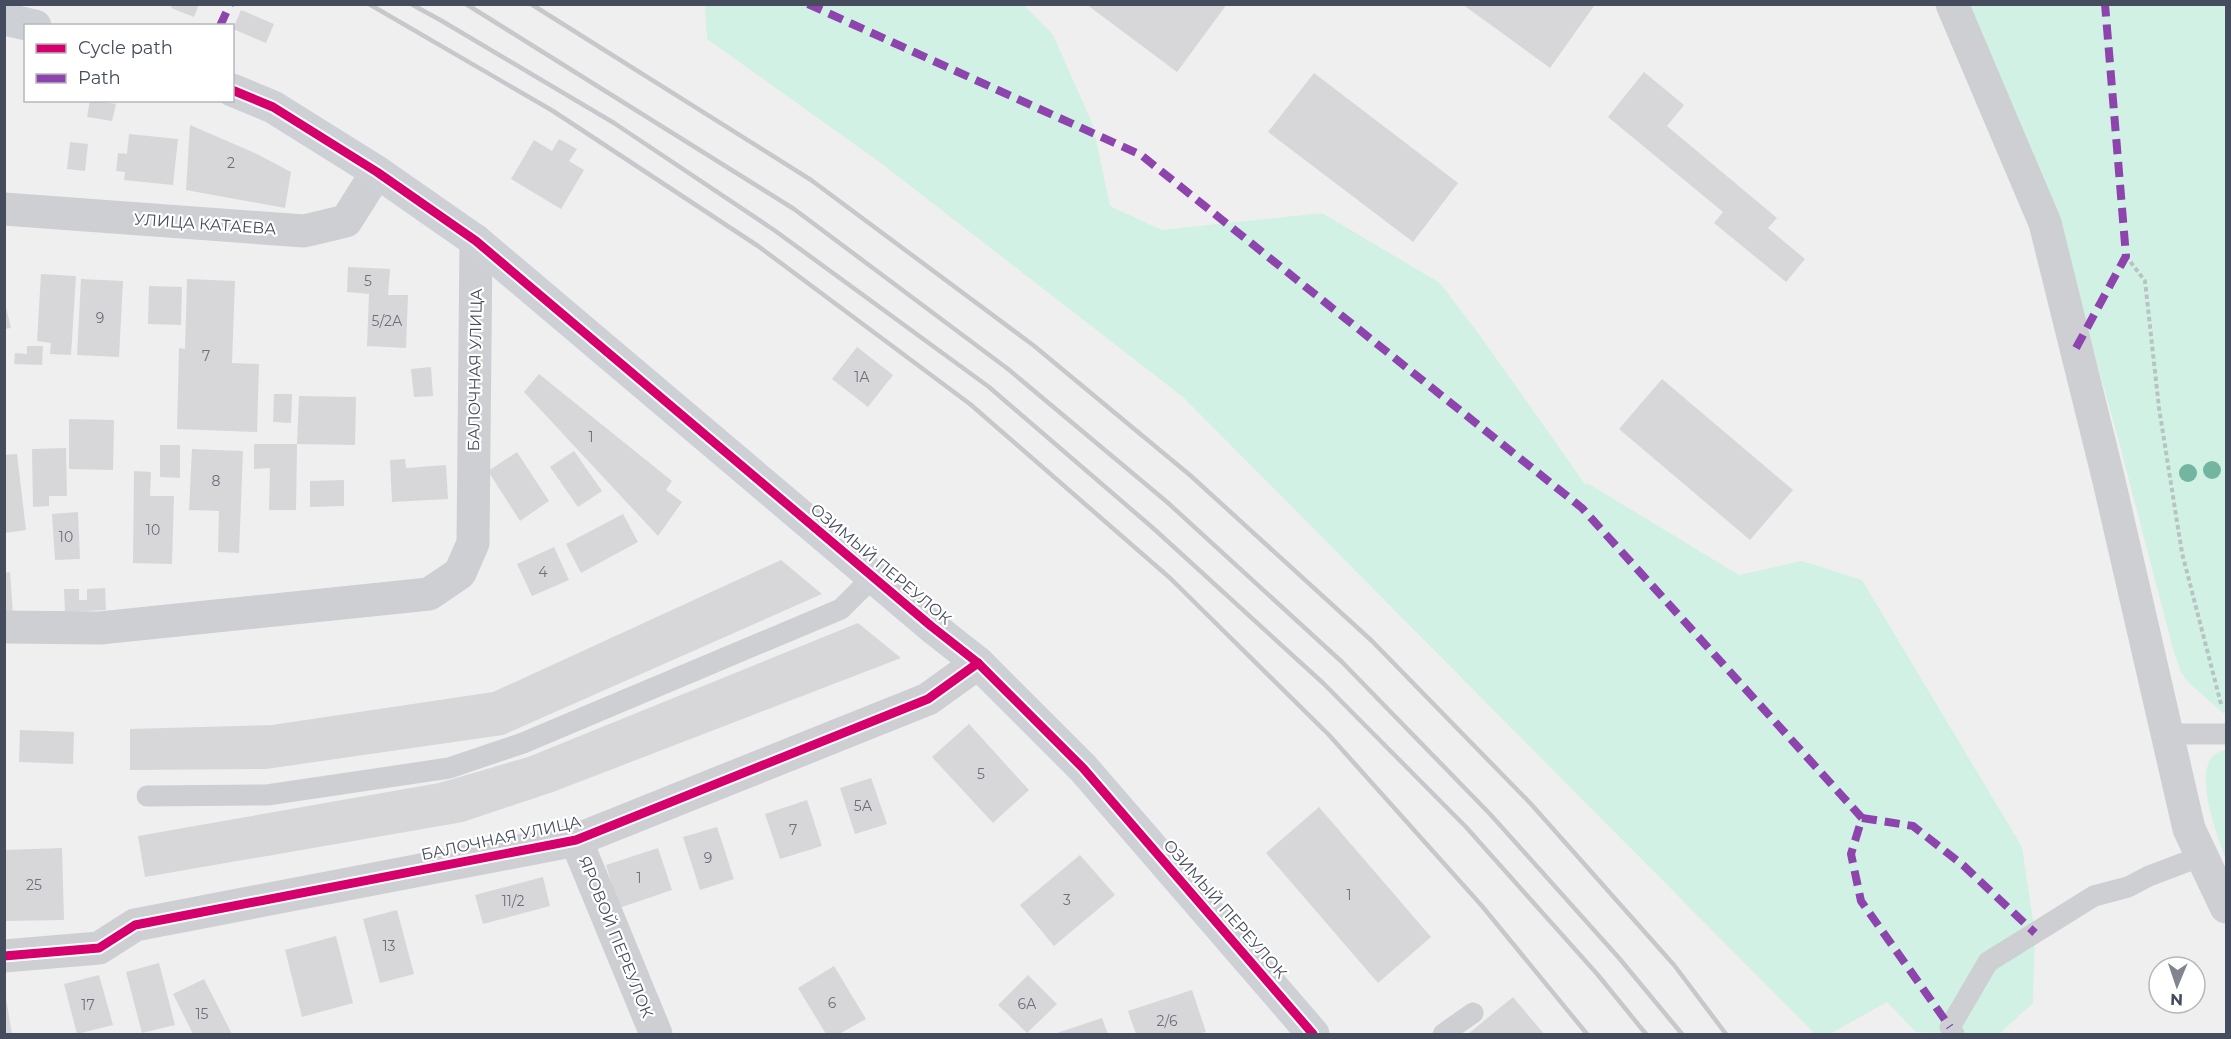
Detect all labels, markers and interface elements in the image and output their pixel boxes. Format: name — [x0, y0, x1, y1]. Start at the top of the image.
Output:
legend — [24, 24, 234, 102]
text: Cycle path — [78, 37, 173, 59]
text: Path — [78, 67, 121, 89]
house number: 2 — [227, 154, 235, 172]
street label: УЛИЦА КАТАЕВА — [133, 210, 277, 238]
house number: 5 — [364, 272, 372, 290]
street label: БАЛОЧНАЯ УЛИЦА — [464, 288, 486, 452]
house number: 9 — [96, 309, 104, 327]
house number: 5/2А — [372, 312, 403, 330]
house number: 7 — [202, 347, 210, 365]
house number: 1А — [854, 368, 870, 386]
house number: 1 — [588, 428, 594, 446]
house number: 8 — [212, 472, 221, 490]
street label: ОЗИМЫЙ ПЕРЕУЛОК — [807, 499, 955, 629]
house number: 10 — [146, 521, 160, 539]
house number: 10 — [59, 528, 73, 546]
house number: 4 — [538, 563, 548, 581]
house number: 5 — [977, 765, 985, 783]
house number: 5А — [854, 797, 873, 815]
street label: БАЛОЧНАЯ УЛИЦА — [419, 812, 583, 864]
house number: 7 — [789, 821, 797, 839]
street label: ОЗИМЫЙ ПЕРЕУЛОК — [1159, 836, 1291, 982]
house number: 9 — [704, 849, 712, 867]
street label: ЯРОВОЙ ПЕРЕУЛОК — [575, 853, 657, 1021]
house number: 1 — [636, 869, 642, 887]
house number: 25 — [26, 876, 42, 894]
house number: 1 — [1346, 886, 1352, 904]
house number: 3 — [1063, 891, 1071, 909]
house number: 11/2 — [502, 892, 524, 910]
house number: 13 — [383, 937, 396, 955]
north arrow — [2147, 955, 2207, 1015]
text: N — [2170, 990, 2183, 1009]
house number: 6 — [828, 994, 837, 1012]
house number: 6А — [1017, 995, 1037, 1013]
house number: 17 — [81, 996, 95, 1014]
house number: 15 — [196, 1005, 209, 1023]
house number: 2/6 — [1156, 1012, 1178, 1030]

